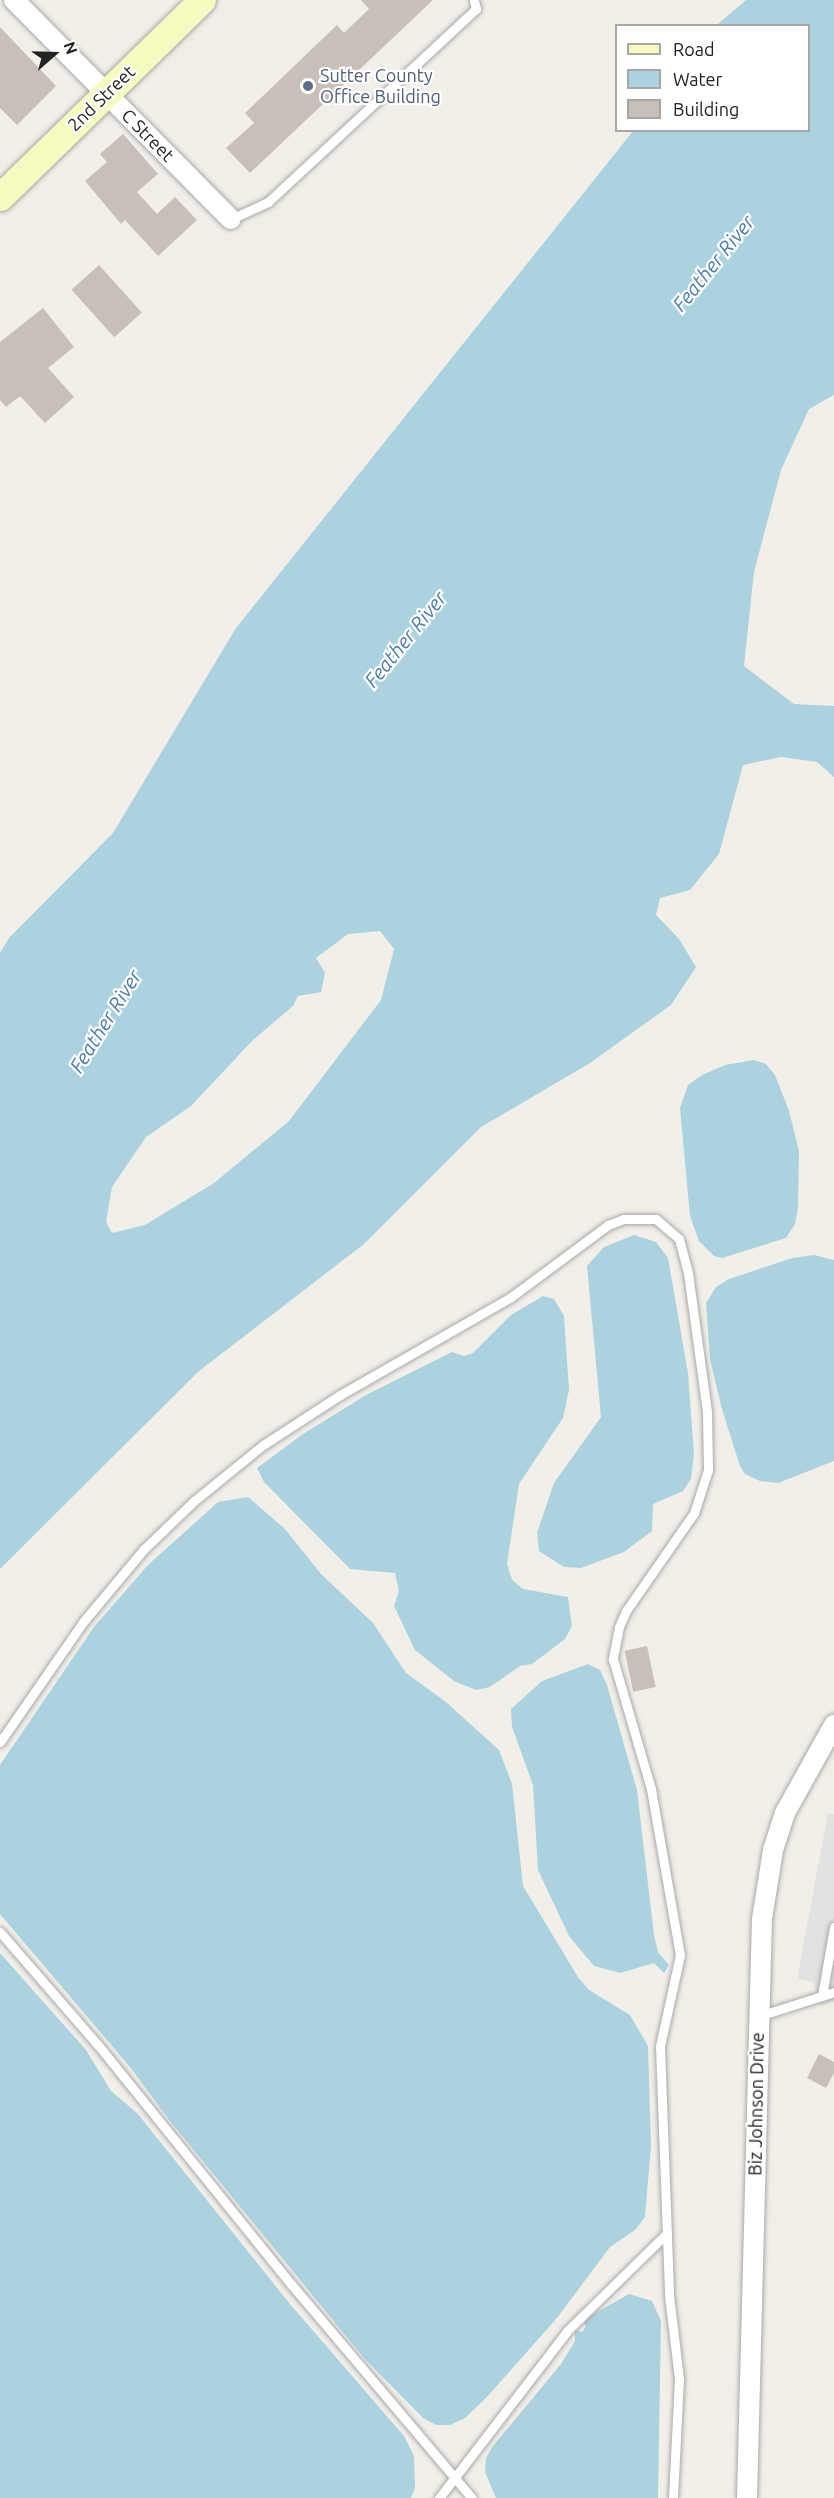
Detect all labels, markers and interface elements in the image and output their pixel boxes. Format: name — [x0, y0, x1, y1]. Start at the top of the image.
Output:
north arrow — [24, 24, 84, 84]
legend — [615, 24, 810, 132]
text: N — [60, 39, 81, 57]
text: Road — [673, 39, 715, 59]
street label: 2nd Street — [63, 61, 139, 135]
place label: Sutter County Office Building — [320, 65, 441, 107]
text: Water — [673, 69, 722, 89]
marker: Sutter County Office Building — [301, 79, 315, 93]
text: Building — [673, 99, 739, 119]
street label: C Street — [117, 104, 179, 166]
water label: Feather River — [667, 210, 759, 316]
water label: Feather River — [359, 586, 451, 692]
water label: Feather River — [64, 965, 146, 1077]
street label: Biz Johnson Drive — [744, 2032, 768, 2176]

